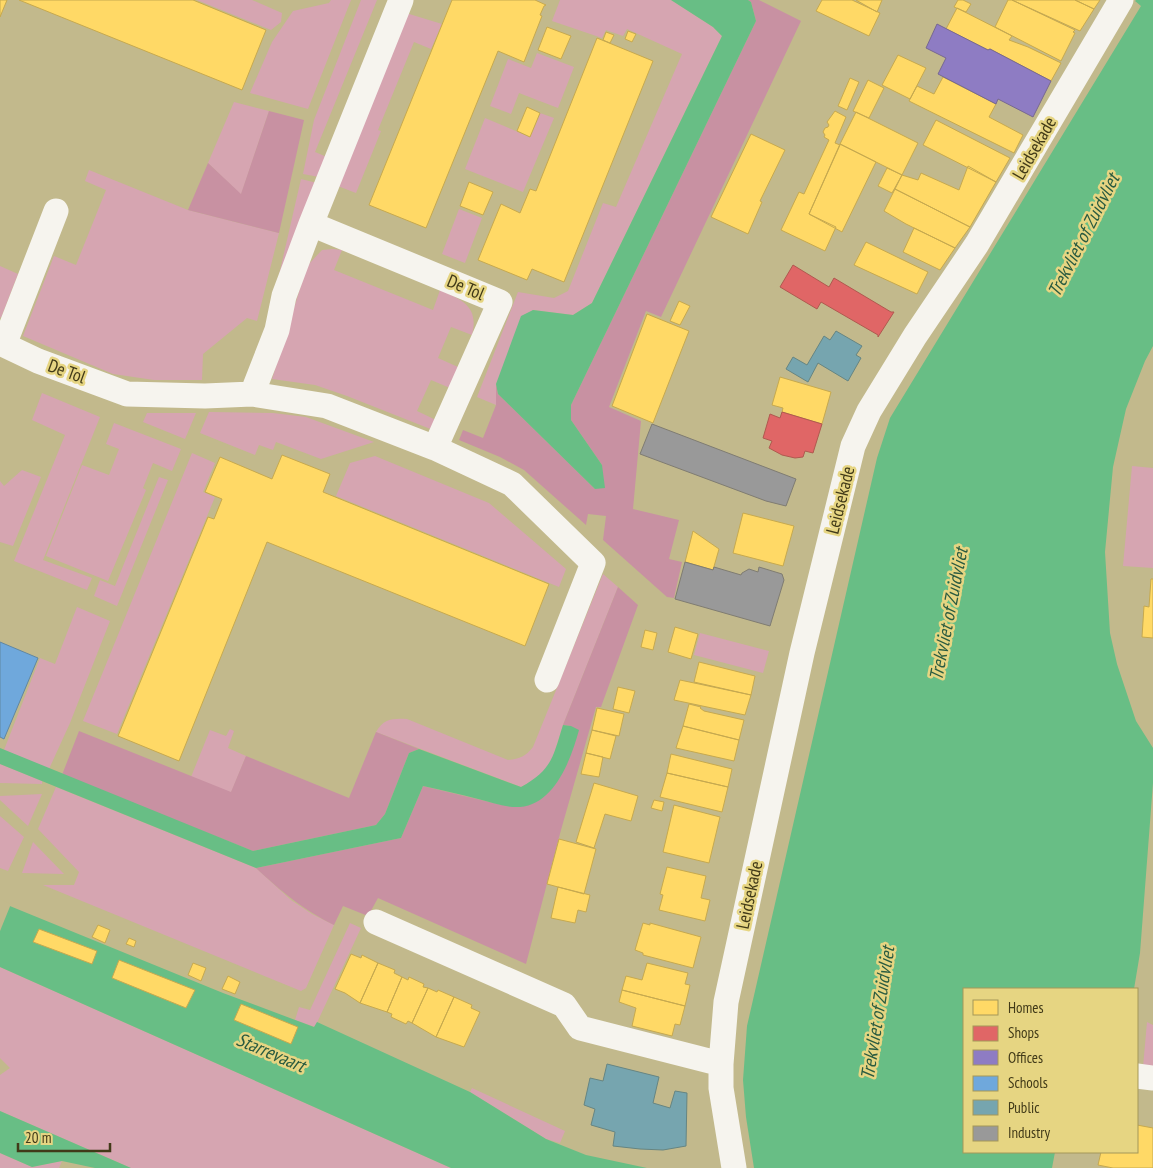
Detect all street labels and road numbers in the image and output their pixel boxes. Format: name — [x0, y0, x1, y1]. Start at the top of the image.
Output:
street label: Leidsekade — [1007, 112, 1061, 184]
street label: De Tol — [444, 269, 489, 305]
street label: De Tol — [45, 354, 90, 389]
street label: Leidsekade — [821, 464, 859, 536]
street label: Leidsekade — [731, 859, 767, 931]

